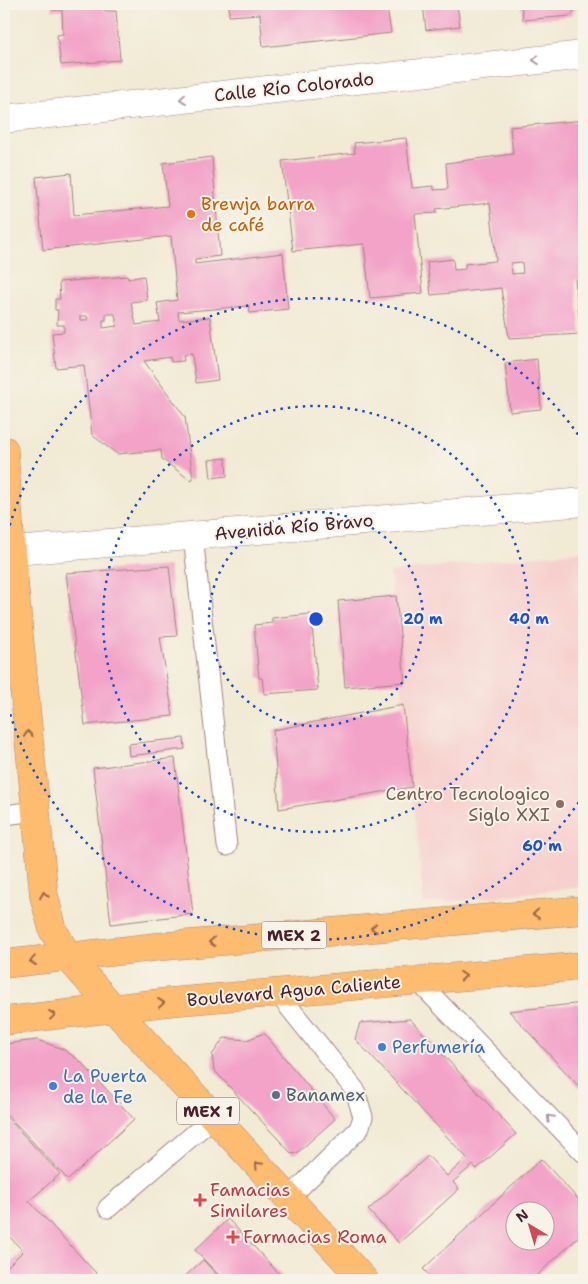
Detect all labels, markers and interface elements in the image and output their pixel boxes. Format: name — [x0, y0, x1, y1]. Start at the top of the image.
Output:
one-way arrow — [531, 54, 539, 65]
street label: Calle Río Colorado — [213, 67, 375, 107]
one-way arrow — [179, 93, 187, 104]
place label: Brewja barra de café — [201, 192, 315, 237]
marker: Brewja barra de café — [185, 208, 197, 220]
street label: Avenida Río Bravo — [213, 508, 375, 546]
text: 20 m — [403, 609, 443, 629]
text: 40 m — [509, 609, 549, 629]
centre of rings — [307, 610, 325, 628]
one-way arrow — [23, 730, 34, 738]
place label: Centro Tecnologico Siglo XXI — [385, 782, 550, 827]
marker: Centro Tecnologico Siglo XXI — [554, 798, 566, 810]
text: 60 m — [522, 836, 562, 856]
one-way arrow — [40, 891, 50, 900]
one-way arrow — [531, 908, 539, 919]
road number: MEX 2 — [262, 922, 326, 948]
one-way arrow — [370, 923, 378, 934]
one-way arrow — [208, 937, 216, 948]
one-way arrow — [29, 955, 37, 966]
street label: Boulevard Agua Caliente — [186, 970, 402, 1012]
one-way arrow — [459, 971, 467, 982]
one-way arrow — [158, 998, 166, 1009]
one-way arrow — [48, 1010, 56, 1021]
place label: Perfumería — [392, 1035, 485, 1059]
marker: Perfumería — [376, 1041, 388, 1053]
place label: La Puerta de la Fe — [63, 1064, 147, 1109]
marker: La Puerta de la Fe — [47, 1080, 59, 1092]
place label: Banamex — [286, 1083, 365, 1107]
marker: Banamex — [270, 1089, 282, 1101]
road number: MEX 1 — [177, 1098, 239, 1124]
one-way arrow — [547, 1115, 556, 1124]
one-way arrow — [255, 1162, 264, 1171]
place label: Famacias Similares — [210, 1178, 290, 1223]
marker: Famacias Similares — [194, 1194, 206, 1206]
north arrow — [506, 1202, 556, 1252]
text: N — [512, 1205, 532, 1226]
place label: Farmacias Roma — [243, 1225, 387, 1249]
marker: Farmacias Roma — [227, 1231, 239, 1243]

